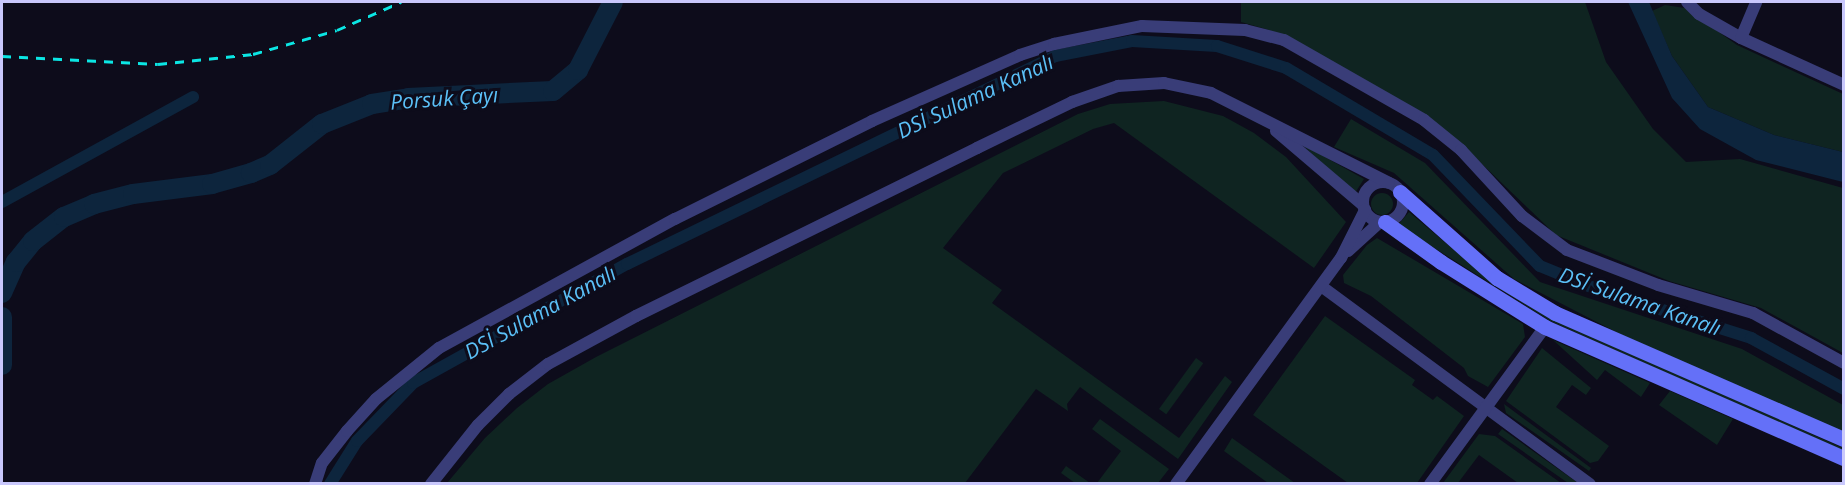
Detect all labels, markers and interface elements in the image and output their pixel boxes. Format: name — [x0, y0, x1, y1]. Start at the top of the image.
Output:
water label: DSİ Sulama Kanalı — [893, 49, 1057, 143]
water label: Porsuk Çayı — [389, 82, 499, 114]
water label: DSİ Sulama Kanalı — [460, 260, 620, 364]
water label: DSİ Sulama Kanalı — [1556, 262, 1724, 340]

